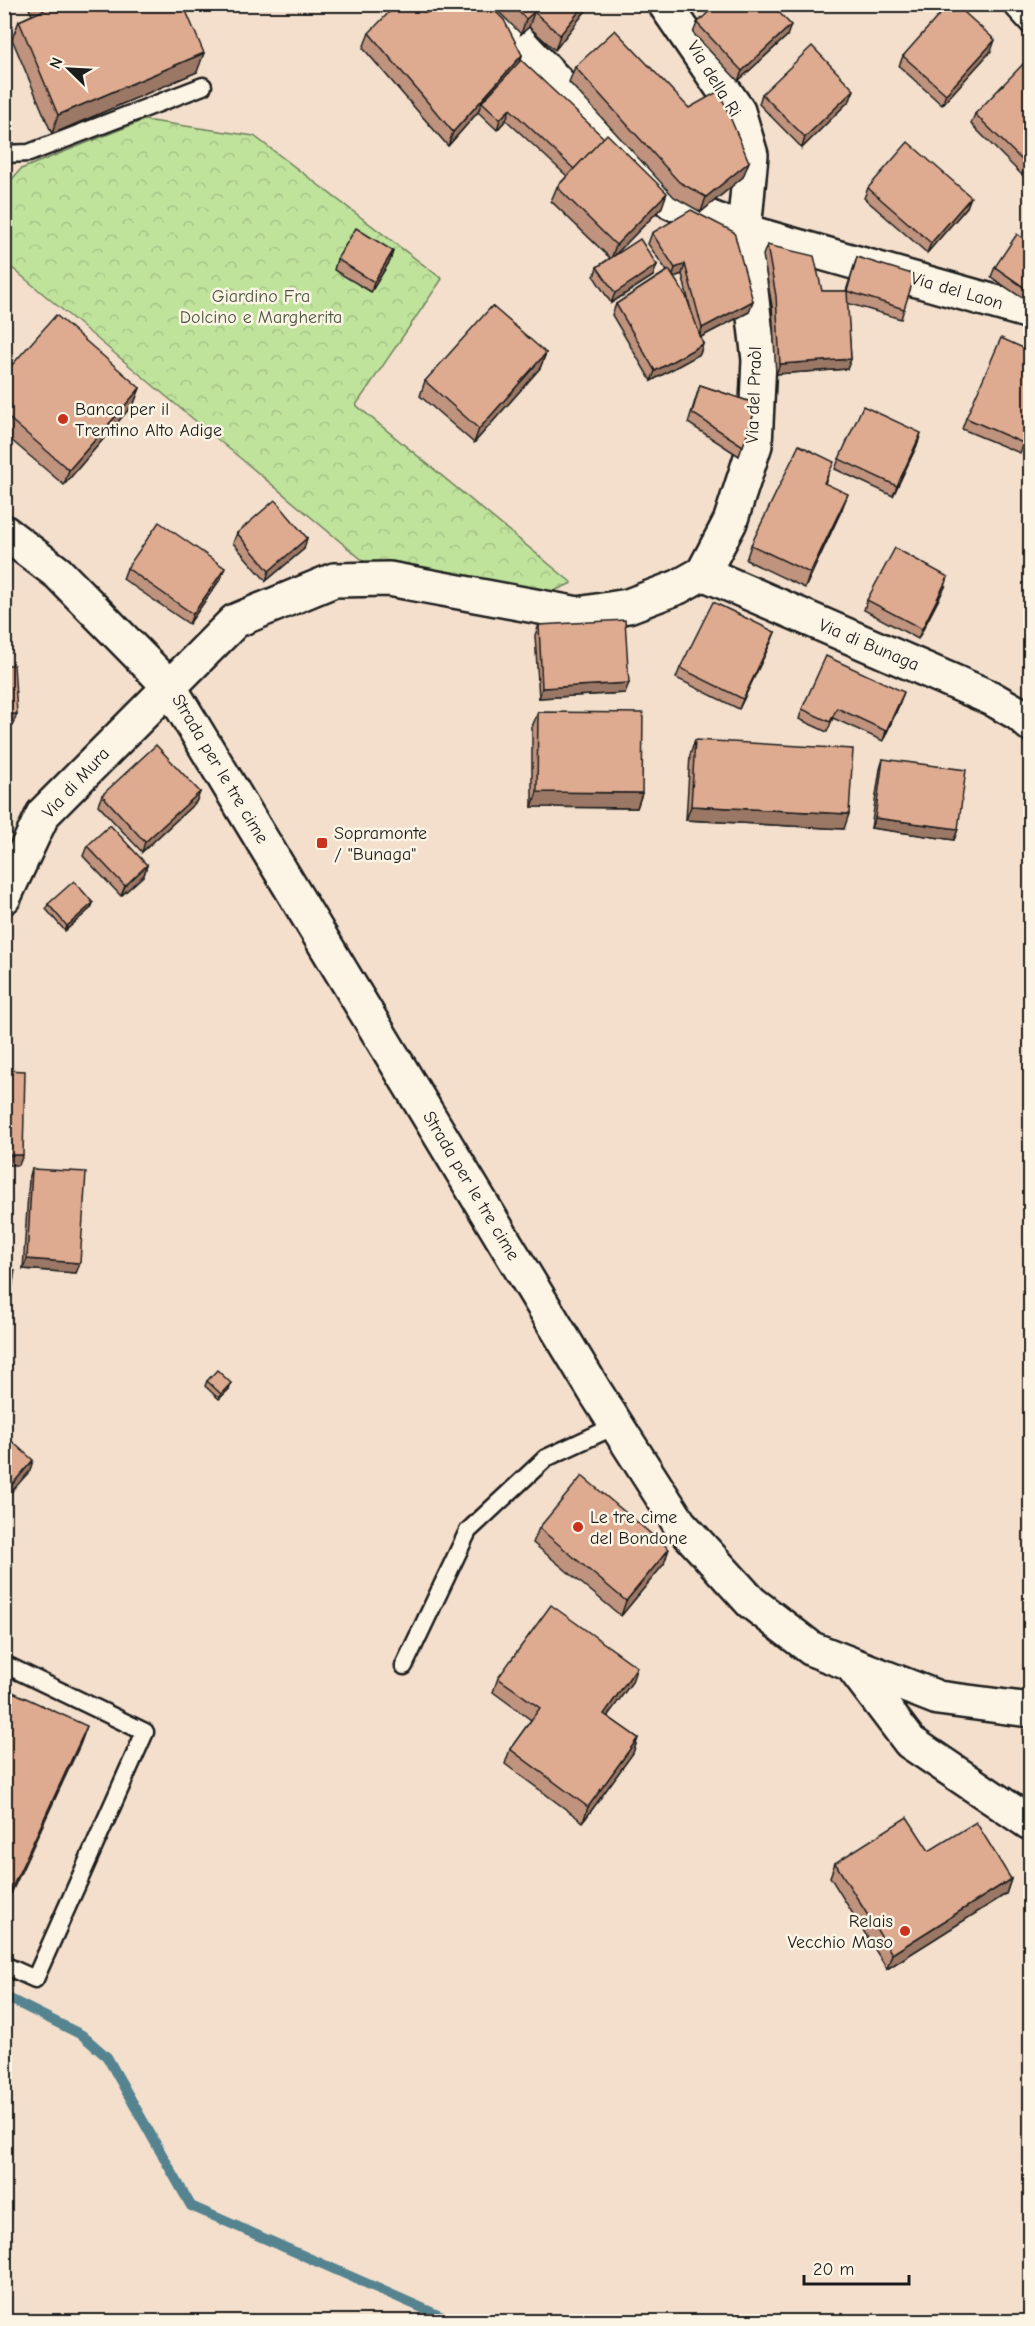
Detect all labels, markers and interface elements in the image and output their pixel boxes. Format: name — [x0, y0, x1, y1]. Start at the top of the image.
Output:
street label: Via della Ri — [682, 37, 746, 121]
north arrow — [39, 39, 99, 99]
text: N — [46, 55, 67, 72]
street label: Via del Laon — [908, 268, 1006, 314]
park label: Giardino Fra Dolcino e Margherita — [180, 286, 342, 328]
street label: Via del Praòl — [742, 346, 766, 444]
place label: Banca per il Trentino Alto Adige — [75, 399, 222, 441]
marker: Banca per il Trentino Alto Adige — [56, 412, 70, 426]
street label: Via di Bunaga — [816, 614, 922, 676]
street label: Strada per le tre cime — [167, 691, 273, 847]
street label: Via di Mura — [38, 743, 114, 823]
place label: Sopramonte / "Bunaga" — [334, 823, 427, 865]
marker: Sopramonte / "Bunaga" — [315, 836, 329, 850]
street label: Strada per le tre cime — [418, 1108, 524, 1264]
place label: Le tre cime del Bondone — [590, 1507, 687, 1549]
marker: Le tre cime del Bondone — [571, 1520, 585, 1534]
place label: Relais Vecchio Maso — [787, 1911, 893, 1953]
marker: Relais Vecchio Maso — [898, 1924, 912, 1938]
scale bar — [804, 2248, 909, 2286]
text: 20 m — [813, 2259, 854, 2280]

